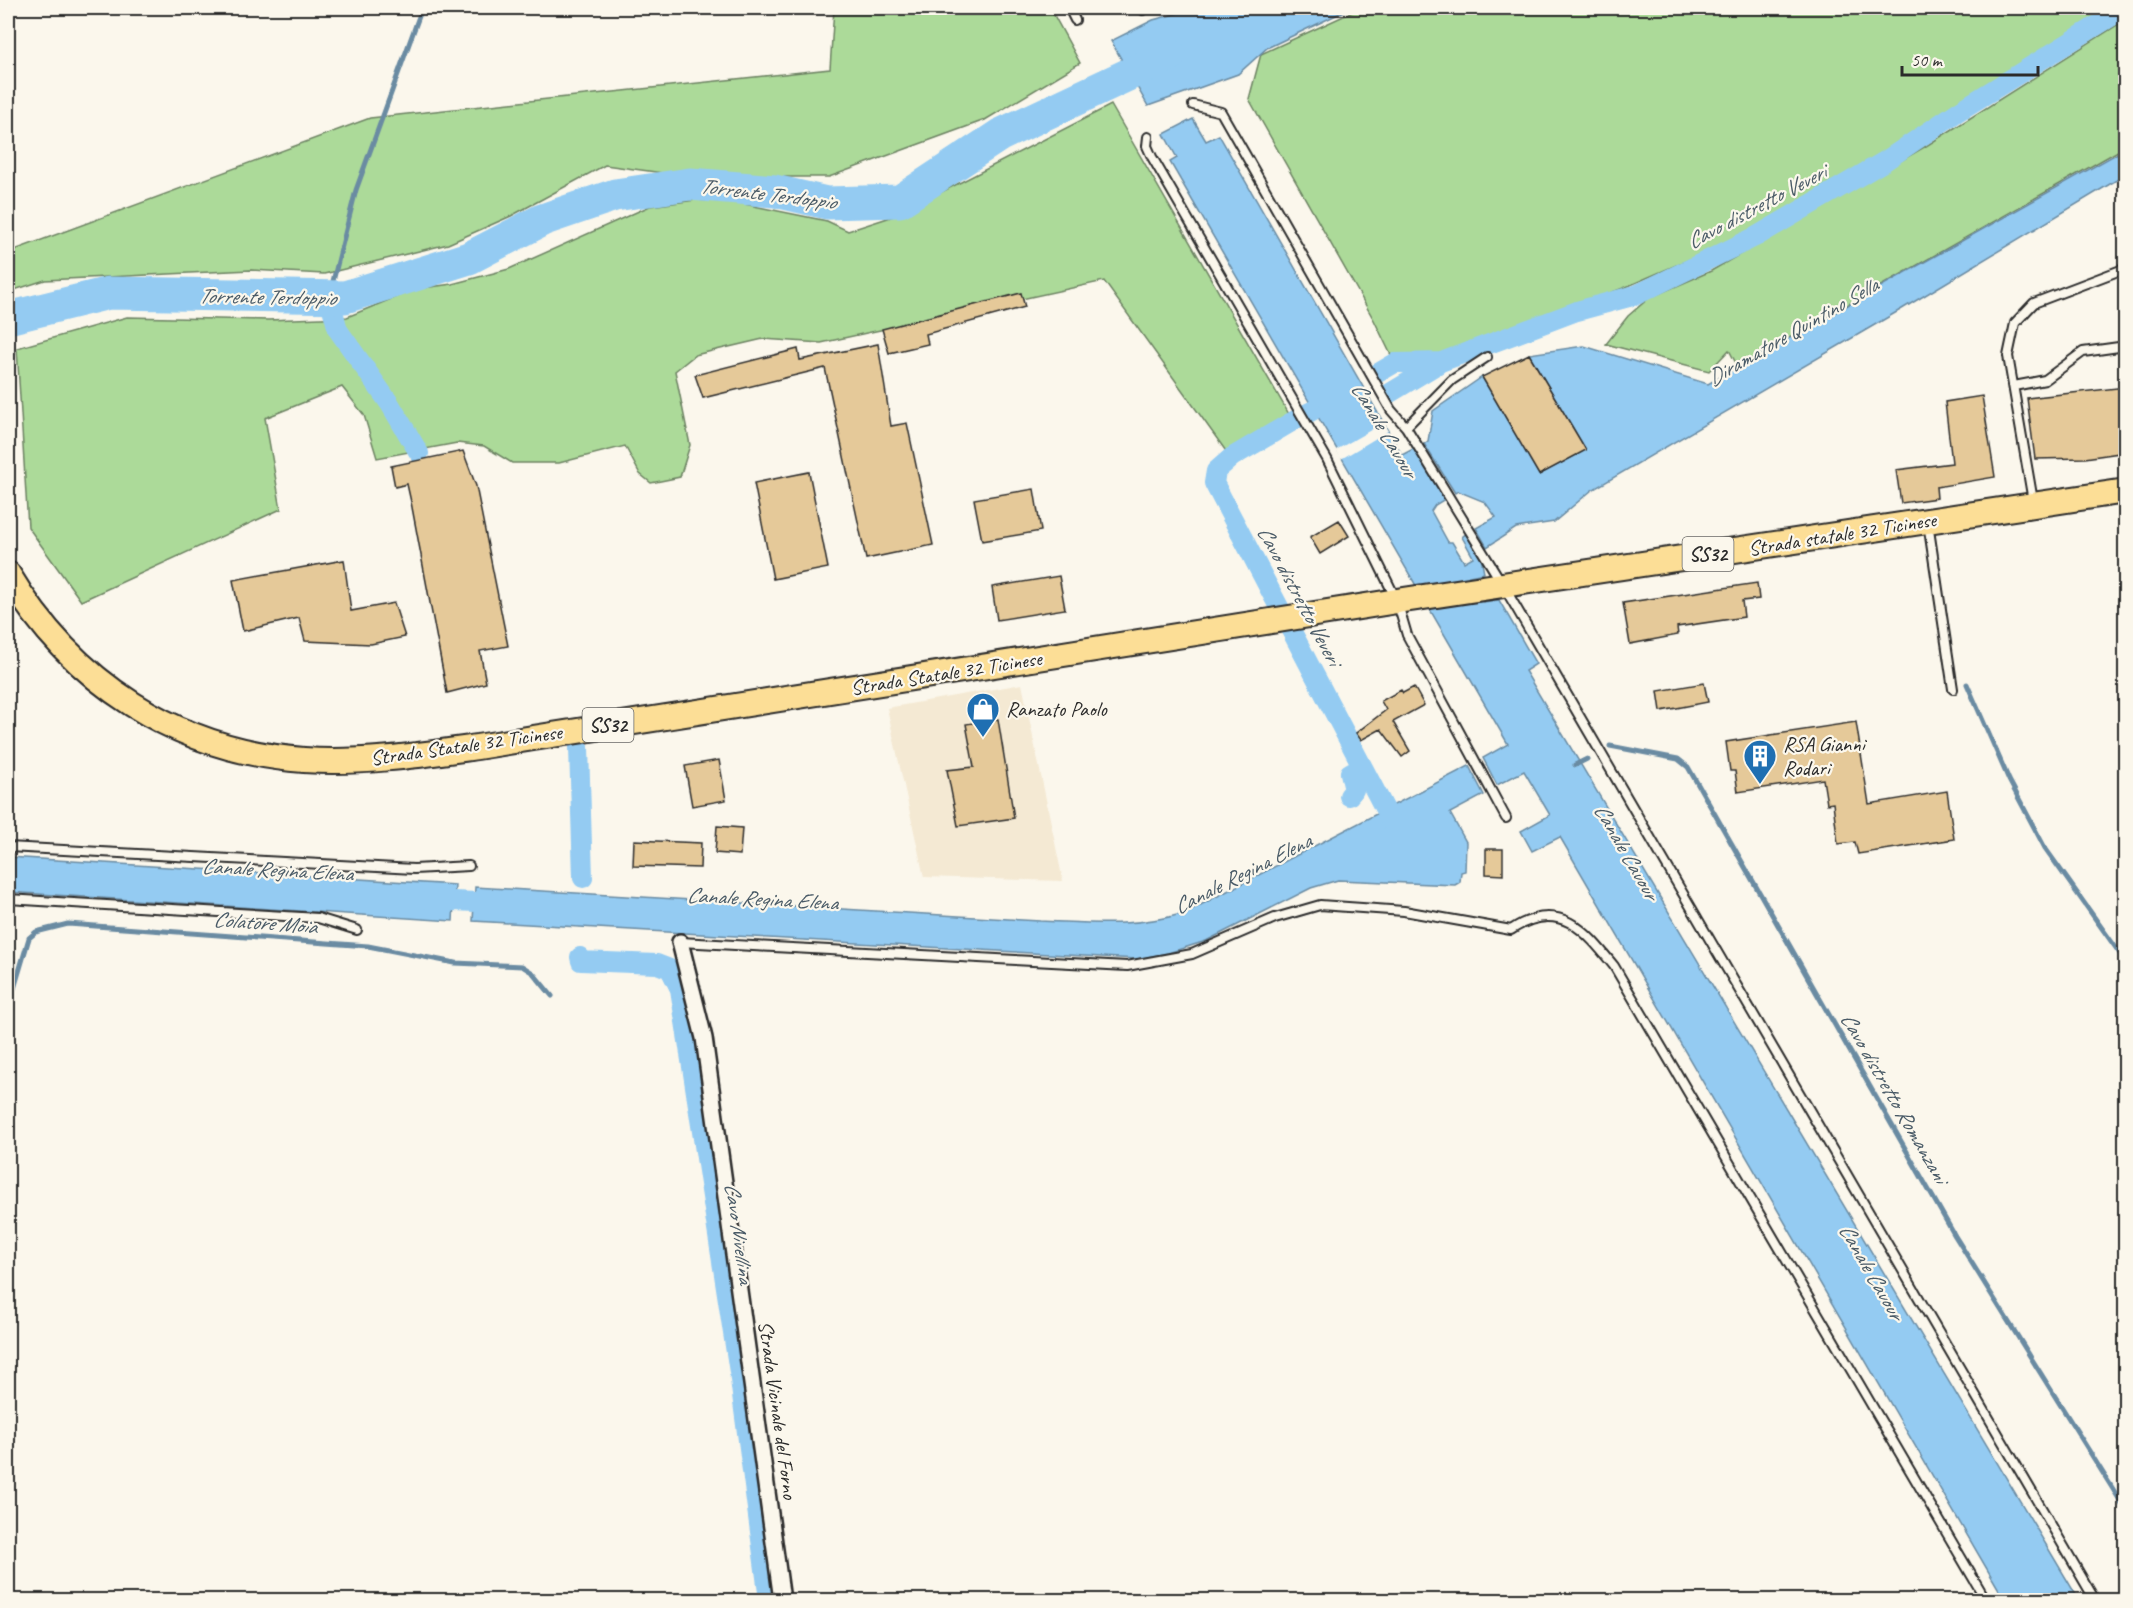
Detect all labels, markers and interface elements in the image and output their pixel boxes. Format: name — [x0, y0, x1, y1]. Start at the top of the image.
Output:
scale bar — [1902, 39, 2038, 77]
text: 50 m — [1911, 49, 1944, 71]
water label: Cavo distretto Veveri — [1682, 156, 1835, 255]
water label: Torrente Terdoppio — [698, 172, 841, 217]
water label: Diramatore Quintino Sella — [1702, 270, 1885, 392]
water label: Torrente Terdoppio — [198, 282, 339, 312]
water label: Canale Cavour — [1345, 377, 1426, 486]
street label: Strada statale 32 Ticinese — [1746, 506, 1940, 562]
water label: Cavo distretto Veveri — [1251, 521, 1350, 674]
road number: SS32 — [1682, 537, 1734, 571]
street label: Strada Statale 32 Ticinese — [849, 645, 1045, 701]
shop icon: Ranzato Paolo — [965, 691, 1001, 738]
place label: Ranzato Paolo — [1006, 696, 1108, 722]
road number: SS32 — [582, 708, 634, 742]
street label: Strada Statale 32 Ticinese — [369, 718, 566, 771]
place label: RSA Gianni Rodari — [1783, 731, 1868, 781]
building icon: RSA Gianni Rodari — [1742, 738, 1778, 785]
water label: Canale Cavour — [1588, 799, 1667, 908]
water label: Canale Regina Elena — [1169, 826, 1318, 921]
water label: Canale Regina Elena — [201, 852, 355, 888]
water label: Canale Regina Elena — [686, 881, 840, 917]
water label: Colatore Moia — [212, 905, 320, 941]
water label: Cavo distretto Romanzani — [1834, 1007, 1957, 1193]
water label: Cavo Nivellina — [718, 1181, 760, 1288]
water label: Canale Cavour — [1833, 1219, 1912, 1328]
street label: Strada Vicinale del Forno — [753, 1319, 804, 1502]

